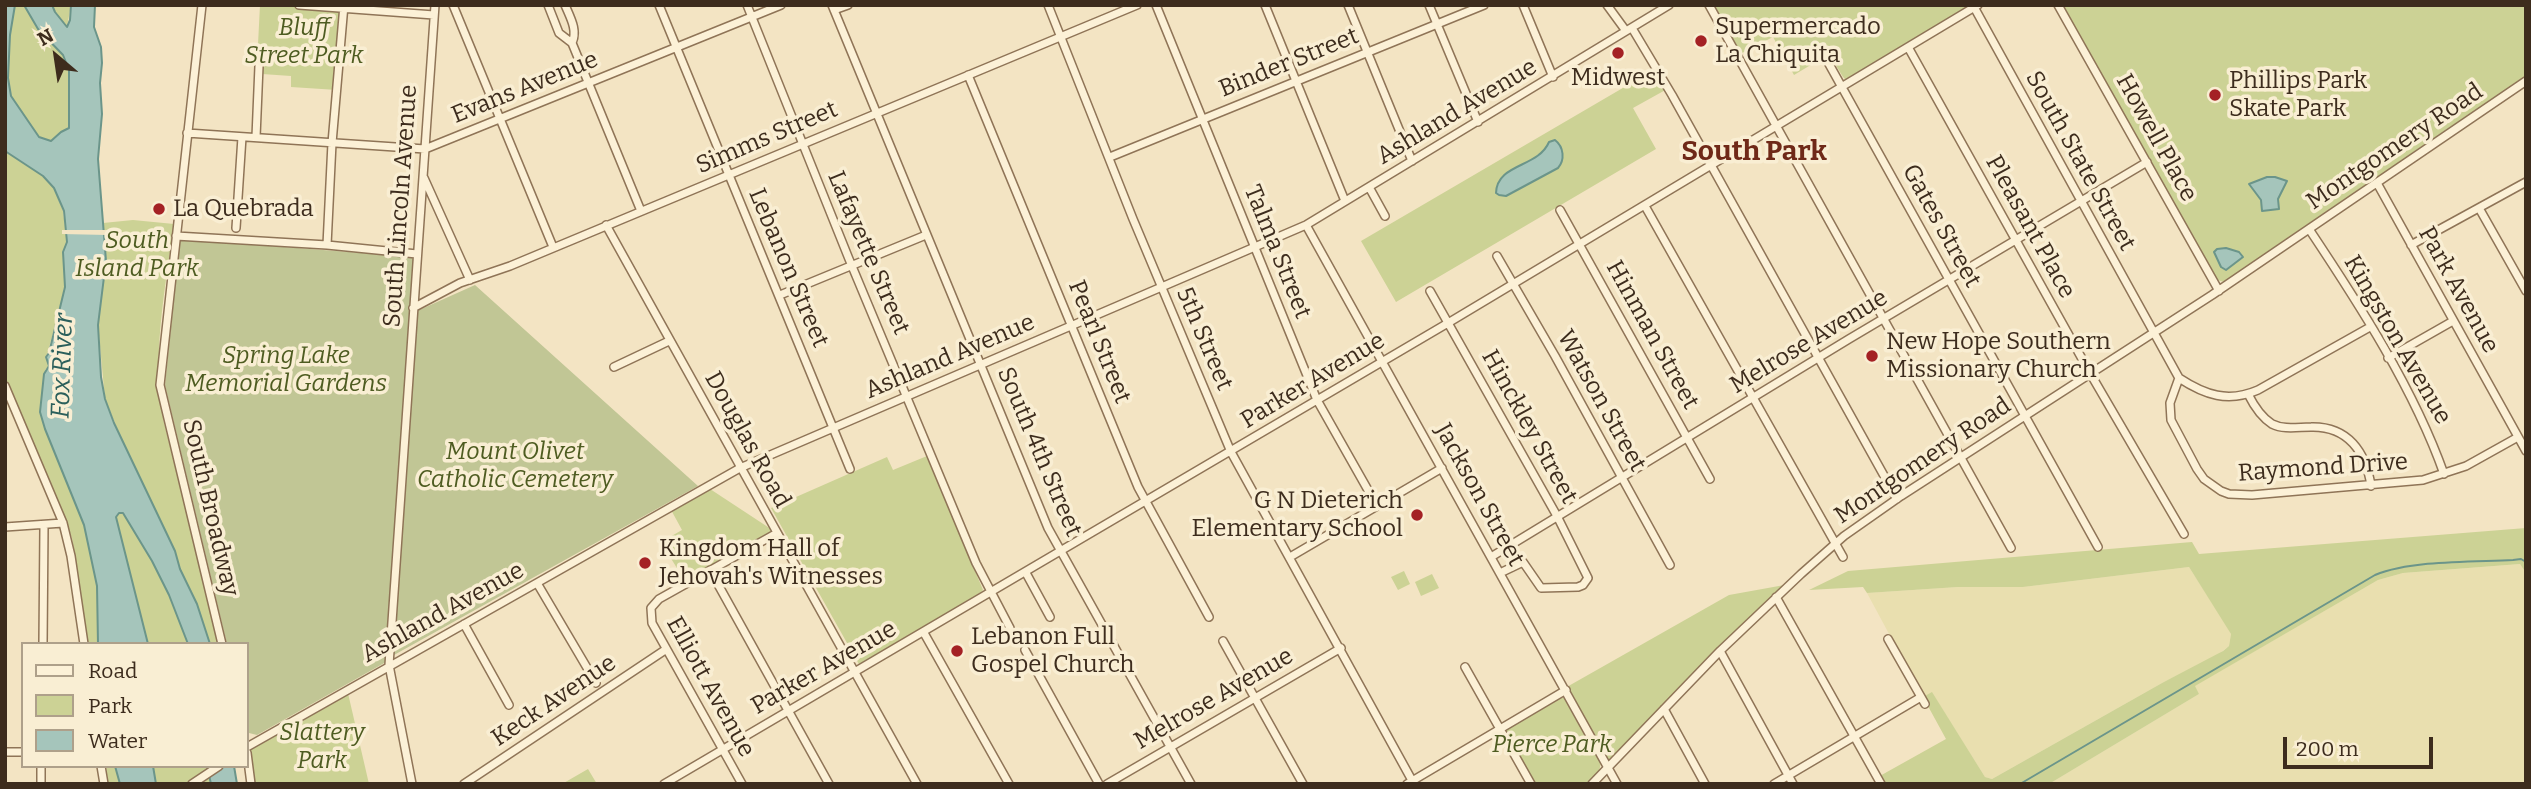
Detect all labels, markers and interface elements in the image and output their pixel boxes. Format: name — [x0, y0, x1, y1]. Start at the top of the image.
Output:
place label: Supermercado La Chiquita — [1715, 13, 1881, 69]
park label: Bluff Street Park — [245, 14, 363, 70]
north arrow — [21, 21, 91, 91]
street label: Binder Street — [1215, 22, 1363, 104]
text: N — [34, 24, 58, 51]
marker: Supermercado La Chiquita — [1693, 33, 1709, 49]
marker: Midwest — [1610, 45, 1626, 61]
street label: Evans Avenue — [448, 46, 602, 130]
street label: Ashland Avenue — [1372, 53, 1542, 171]
place label: Midwest — [1571, 64, 1665, 92]
street label: South State Street — [2019, 66, 2141, 256]
place label: Phillips Park Skate Park — [2229, 67, 2367, 123]
street label: Howell Place — [2109, 69, 2203, 207]
street label: Montgomery Road — [2302, 77, 2488, 217]
street label: South Lincoln Avenue — [378, 84, 424, 328]
marker: Phillips Park Skate Park — [2207, 87, 2223, 103]
street label: Simms Street — [692, 95, 842, 181]
district label: South Park — [1681, 135, 1827, 169]
street label: Pleasant Place — [1979, 150, 2081, 304]
street label: Gates Street — [1895, 160, 1987, 292]
street label: Lafayette Street — [821, 167, 915, 339]
street label: Talma Street — [1237, 181, 1317, 323]
street label: Lebanon Street — [742, 184, 834, 352]
place label: La Quebrada — [173, 195, 314, 223]
marker: La Quebrada — [151, 201, 167, 217]
street label: Park Avenue — [2412, 222, 2504, 358]
park label: South Island Park — [75, 227, 199, 283]
street label: Kingston Avenue — [2337, 250, 2457, 430]
street label: Hinman Street — [1599, 256, 1705, 414]
street label: Pearl Street — [1061, 276, 1137, 408]
street label: 5th Street — [1169, 283, 1239, 395]
street label: Melrose Avenue — [1725, 284, 1893, 400]
street label: Ashland Avenue — [861, 308, 1039, 406]
water label: Fox River — [46, 313, 80, 419]
street label: Watson Street — [1550, 325, 1652, 477]
street label: Parker Avenue — [1236, 327, 1390, 435]
place label: New Hope Southern Missionary Church — [1886, 328, 2111, 384]
park label: Spring Lake Memorial Gardens — [185, 342, 387, 398]
street label: Hinckley Street — [1475, 345, 1583, 509]
marker: New Hope Southern Missionary Church — [1864, 348, 1880, 364]
street label: South 4th Street — [990, 363, 1088, 541]
street label: Douglas Road — [698, 367, 796, 513]
street label: Montgomery Road — [1830, 391, 2016, 531]
street label: South Broadway — [176, 417, 244, 599]
street label: Jackson Street — [1428, 419, 1530, 571]
park label: Mount Olivet Catholic Cemetery — [417, 438, 613, 494]
street label: Raymond Drive — [2237, 448, 2409, 488]
place label: G N Dieterich Elementary School — [1191, 487, 1403, 543]
marker: G N Dieterich Elementary School — [1409, 507, 1425, 523]
place label: Kingdom Hall of Jehovah's Witnesses — [659, 535, 883, 591]
marker: Kingdom Hall of Jehovah's Witnesses — [637, 555, 653, 571]
street label: Ashland Avenue — [357, 556, 529, 670]
street label: Elliott Avenue — [660, 612, 760, 762]
street label: Parker Avenue — [746, 615, 902, 721]
place label: Lebanon Full Gospel Church — [971, 623, 1134, 679]
legend — [21, 642, 248, 768]
street label: Melrose Avenue — [1129, 642, 1299, 756]
marker: Lebanon Full Gospel Church — [949, 643, 965, 659]
street label: Keck Avenue — [486, 649, 622, 753]
text: Road — [88, 658, 137, 684]
text: Park — [88, 693, 132, 719]
park label: Slattery Park — [279, 719, 365, 775]
scale bar — [2286, 722, 2436, 766]
text: Water — [88, 728, 147, 754]
park label: Pierce Park — [1492, 731, 1612, 759]
text: 200 m — [2296, 736, 2359, 762]

